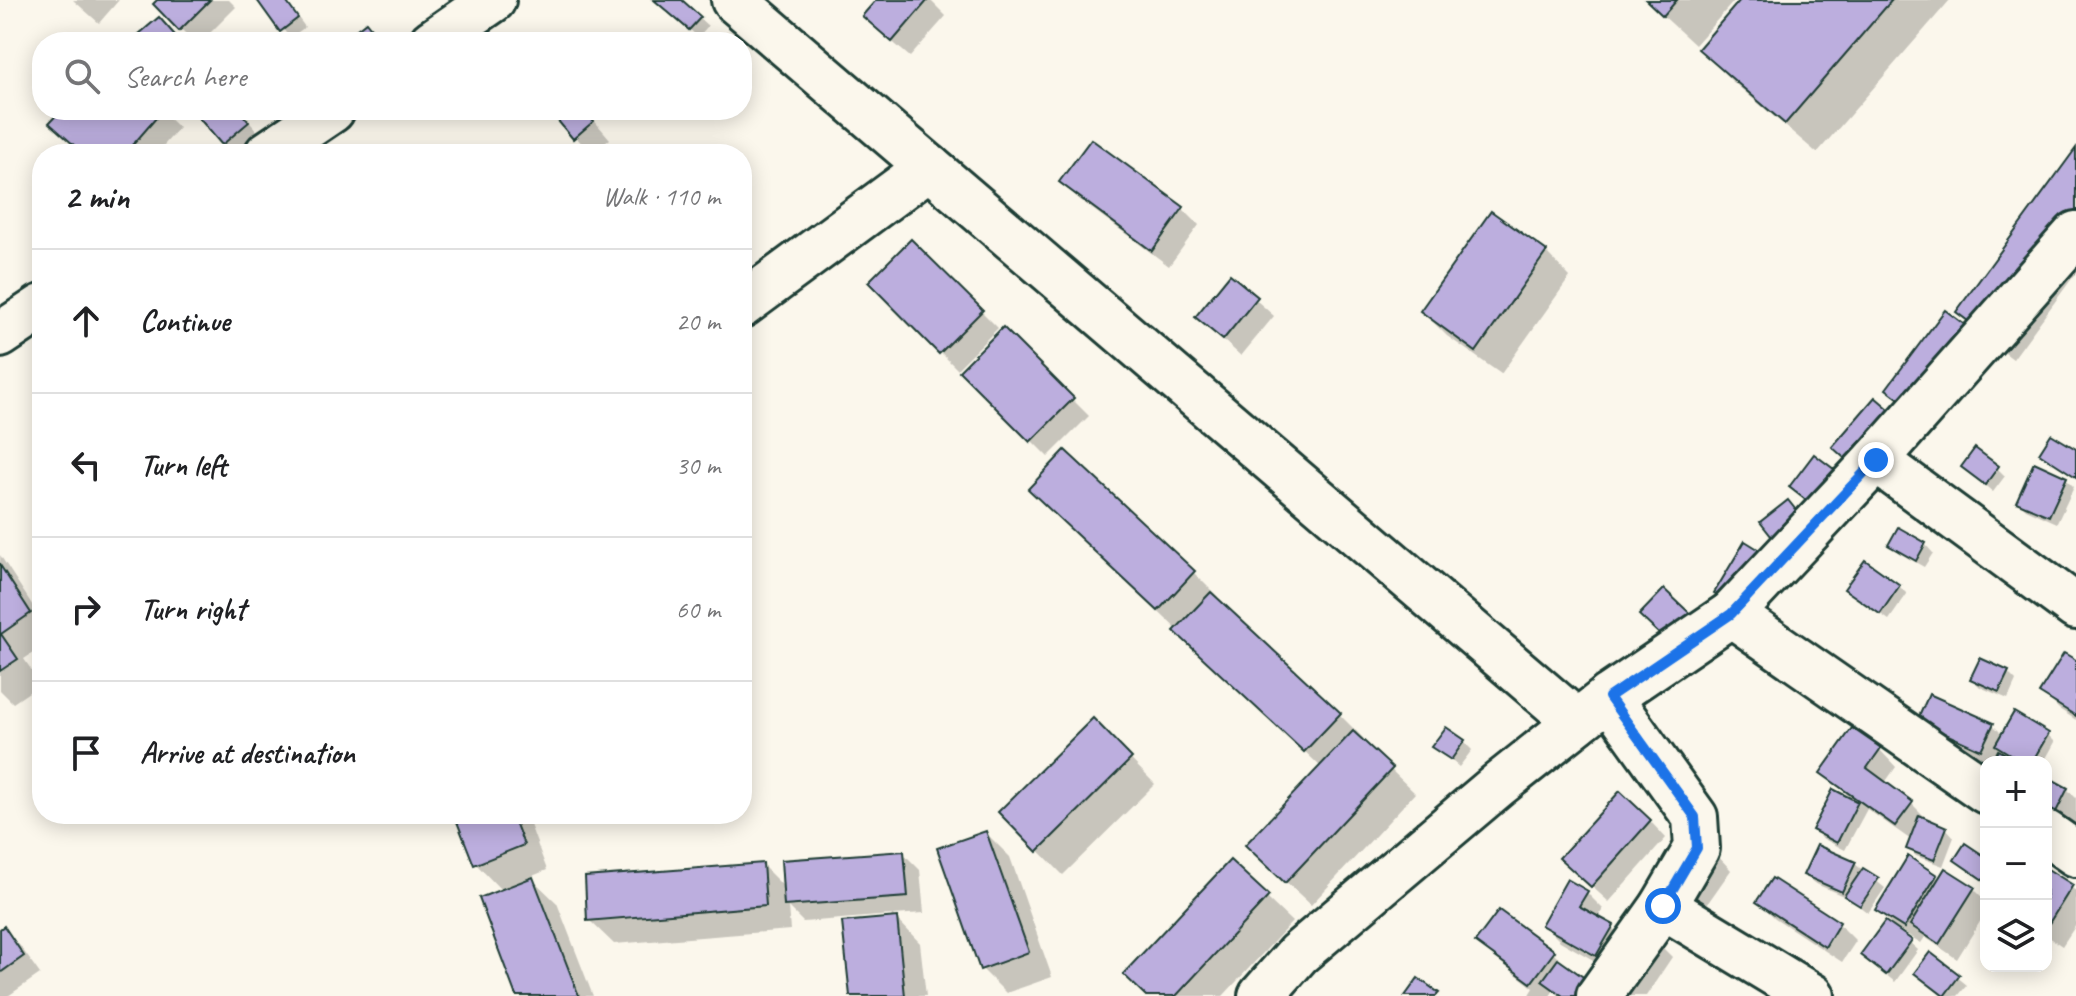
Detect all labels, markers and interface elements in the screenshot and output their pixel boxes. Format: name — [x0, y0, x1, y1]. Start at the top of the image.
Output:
search box — [32, 32, 752, 120]
icon: search — [60, 54, 104, 98]
text: Search here — [124, 57, 246, 95]
text: 2 min — [64, 175, 129, 218]
text: Walk · 110 m — [603, 180, 720, 213]
icon: ahead — [64, 299, 108, 343]
text: Continue — [140, 302, 230, 340]
text: 20 m — [676, 305, 720, 338]
route end — [1858, 442, 1894, 478]
icon: left — [64, 443, 108, 487]
text: Turn left — [140, 446, 227, 484]
text: 30 m — [676, 449, 720, 482]
icon: right — [64, 587, 108, 631]
text: Turn right — [140, 590, 245, 628]
text: 60 m — [676, 593, 720, 626]
icon: arrive — [64, 731, 108, 775]
text: Arrive at destination — [140, 734, 355, 772]
map controls — [1980, 756, 2052, 972]
button: + — [1980, 756, 2052, 828]
button: − — [1980, 828, 2052, 900]
route start — [1645, 888, 1681, 924]
button: layers — [1980, 900, 2052, 972]

